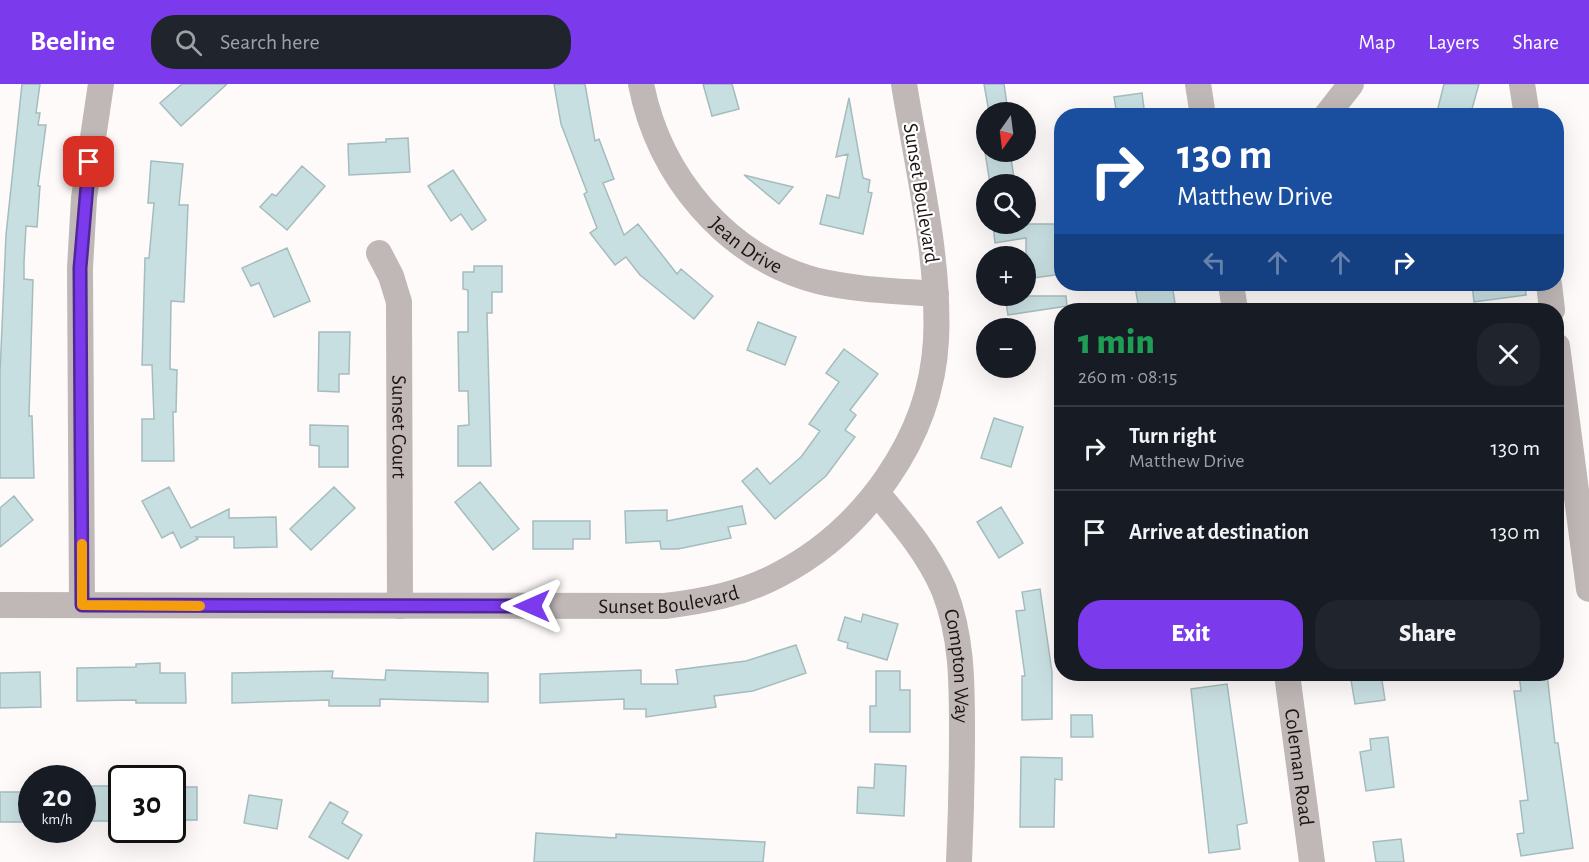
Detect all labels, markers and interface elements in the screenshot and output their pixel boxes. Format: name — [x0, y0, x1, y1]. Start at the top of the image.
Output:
search box — [151, 15, 571, 69]
icon: search — [172, 26, 205, 59]
text: Beeline — [30, 28, 115, 56]
text: Search here — [220, 31, 320, 53]
text: Map — [1359, 32, 1395, 53]
text: Layers — [1428, 32, 1479, 53]
text: Share — [1512, 32, 1559, 53]
north arrow — [976, 102, 1036, 162]
map controls — [976, 102, 1036, 378]
street label: Sunset Boulevard — [900, 121, 942, 265]
icon: right — [1078, 132, 1156, 210]
text: 130 m — [1177, 134, 1272, 176]
pin — [63, 136, 114, 187]
icon: arrive — [72, 145, 105, 178]
button: search — [976, 174, 1036, 234]
text: Matthew Drive — [1177, 183, 1333, 210]
street label: Jean Drive — [706, 213, 786, 277]
button: + — [976, 246, 1036, 306]
icon: left — [1198, 246, 1231, 279]
icon: ahead — [1261, 246, 1294, 279]
icon: ahead — [1324, 246, 1357, 279]
icon: right — [1387, 246, 1420, 279]
button: − — [976, 318, 1036, 378]
button: close — [1477, 323, 1540, 386]
text: 1 min — [1078, 324, 1155, 360]
text: 260 m · 08:15 — [1078, 367, 1177, 387]
street label: Sunset Court — [389, 375, 410, 479]
text: Turn right — [1129, 425, 1216, 447]
icon: right — [1078, 432, 1111, 465]
text: 130 m — [1491, 437, 1540, 459]
text: Matthew Drive — [1129, 451, 1245, 471]
icon: arrive — [1078, 516, 1111, 549]
text: Arrive at destination — [1129, 521, 1309, 543]
text: 130 m — [1491, 521, 1540, 543]
position arrow — [500, 574, 564, 638]
street label: Sunset Boulevard — [598, 581, 741, 617]
button: Exit — [1078, 600, 1303, 669]
button: Share — [1315, 600, 1540, 669]
street label: Compton Way — [940, 606, 973, 723]
street label: Coleman Road — [1281, 707, 1318, 827]
speed limit sign: 30 — [108, 765, 186, 843]
text: 20 — [42, 782, 72, 812]
text: km/h — [42, 812, 72, 827]

